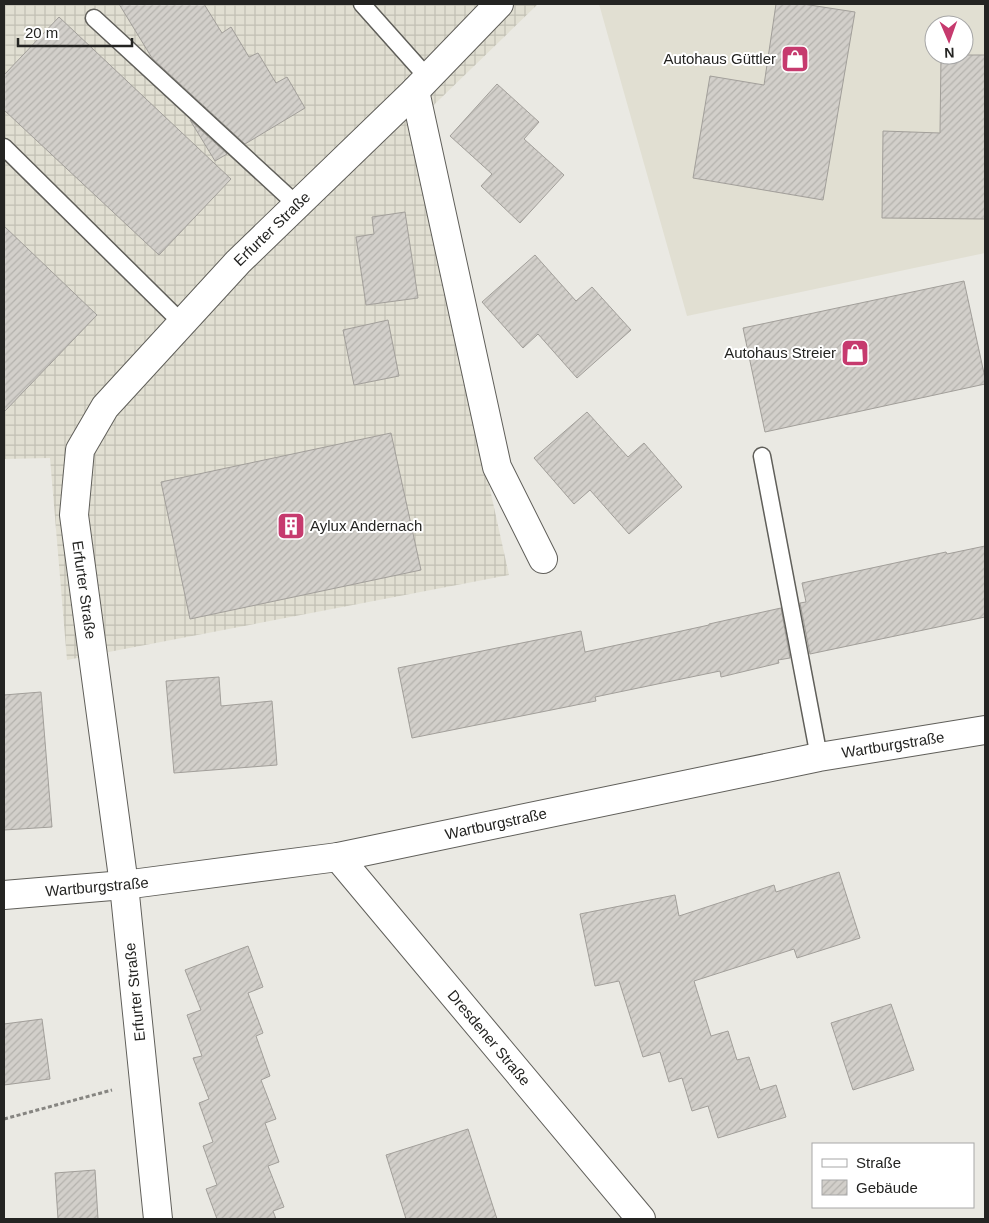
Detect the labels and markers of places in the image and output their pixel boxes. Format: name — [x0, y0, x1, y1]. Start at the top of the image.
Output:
shop icon: Autohaus Güttler — [780, 44, 810, 74]
place label: Autohaus Güttler — [663, 50, 776, 67]
shop icon: Autohaus Streier — [840, 338, 870, 368]
place label: Autohaus Streier — [724, 344, 836, 361]
building icon: Aylux Andernach — [276, 511, 306, 541]
place label: Aylux Andernach — [310, 517, 422, 534]

